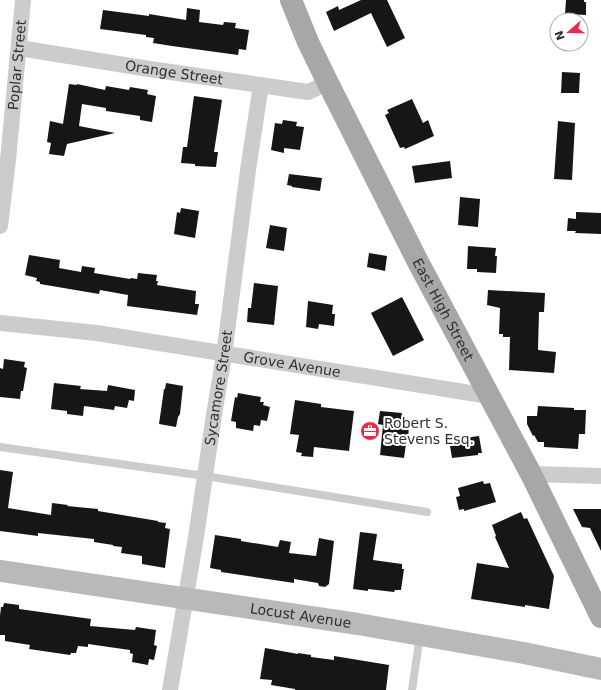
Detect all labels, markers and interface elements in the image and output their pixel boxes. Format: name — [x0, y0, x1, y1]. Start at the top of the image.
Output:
north arrow — [549, 12, 589, 52]
street label: Poplar Street — [5, 18, 29, 111]
text: N — [552, 29, 568, 42]
street label: Orange Street — [124, 57, 225, 88]
street label: East High Street — [409, 255, 477, 364]
street label: Sycamore Street — [202, 329, 235, 447]
street label: Grove Avenue — [242, 349, 342, 380]
place label: Robert S. Stevens Esq. — [384, 415, 474, 447]
office icon: Robert S. Stevens Esq. — [359, 420, 381, 442]
street label: Locust Avenue — [249, 600, 352, 631]

